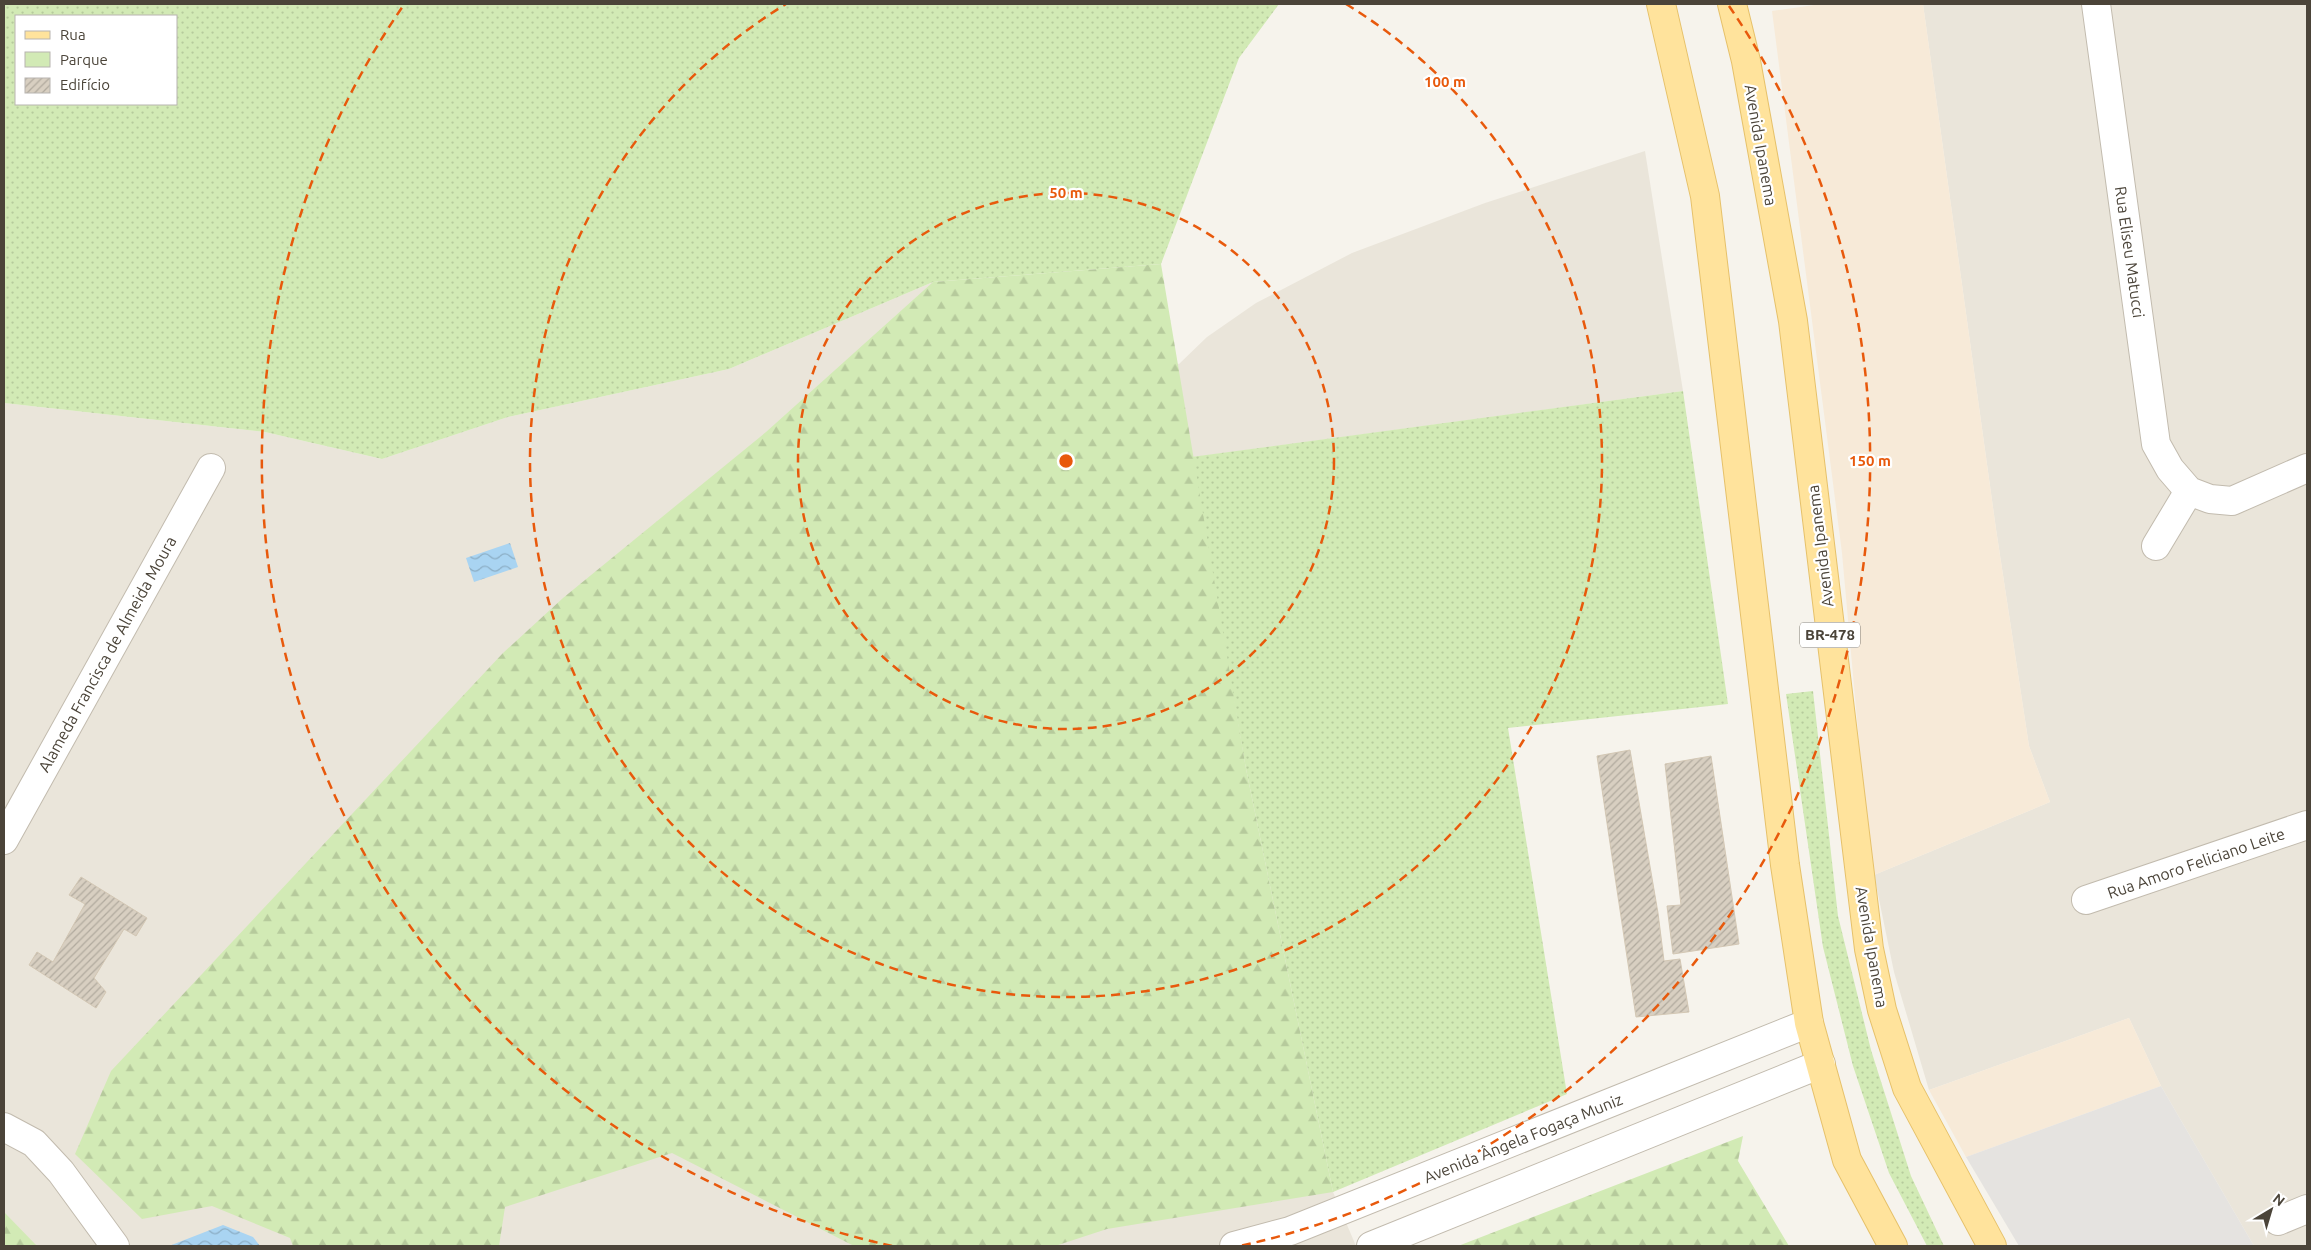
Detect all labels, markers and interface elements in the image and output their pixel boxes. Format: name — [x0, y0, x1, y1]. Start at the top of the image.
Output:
legend — [15, 15, 178, 105]
text: Rua — [60, 26, 86, 43]
text: Parque — [60, 51, 108, 68]
text: 100 m — [1424, 73, 1466, 90]
text: Edifício — [60, 76, 110, 93]
street label: Avenida Ipanema — [1741, 83, 1781, 207]
text: 50 m — [1049, 184, 1083, 201]
street label: Rua Eliseu Matucci — [2112, 185, 2148, 319]
centre of rings — [1057, 452, 1075, 470]
text: 150 m — [1849, 452, 1891, 469]
street label: Avenida Ipanema — [1804, 484, 1836, 608]
street label: Alameda Francisca de Almeida Moura — [34, 533, 180, 775]
road number: BR-478 — [1800, 622, 1860, 648]
street label: Rua Amoro Feliciano Leite — [2105, 824, 2287, 902]
street label: Avenida Ipanema — [1852, 885, 1892, 1009]
street label: Avenida Ângela Fogaça Muniz — [1421, 1089, 1625, 1186]
north arrow — [2246, 1185, 2296, 1235]
text: N — [2270, 1190, 2288, 1209]

